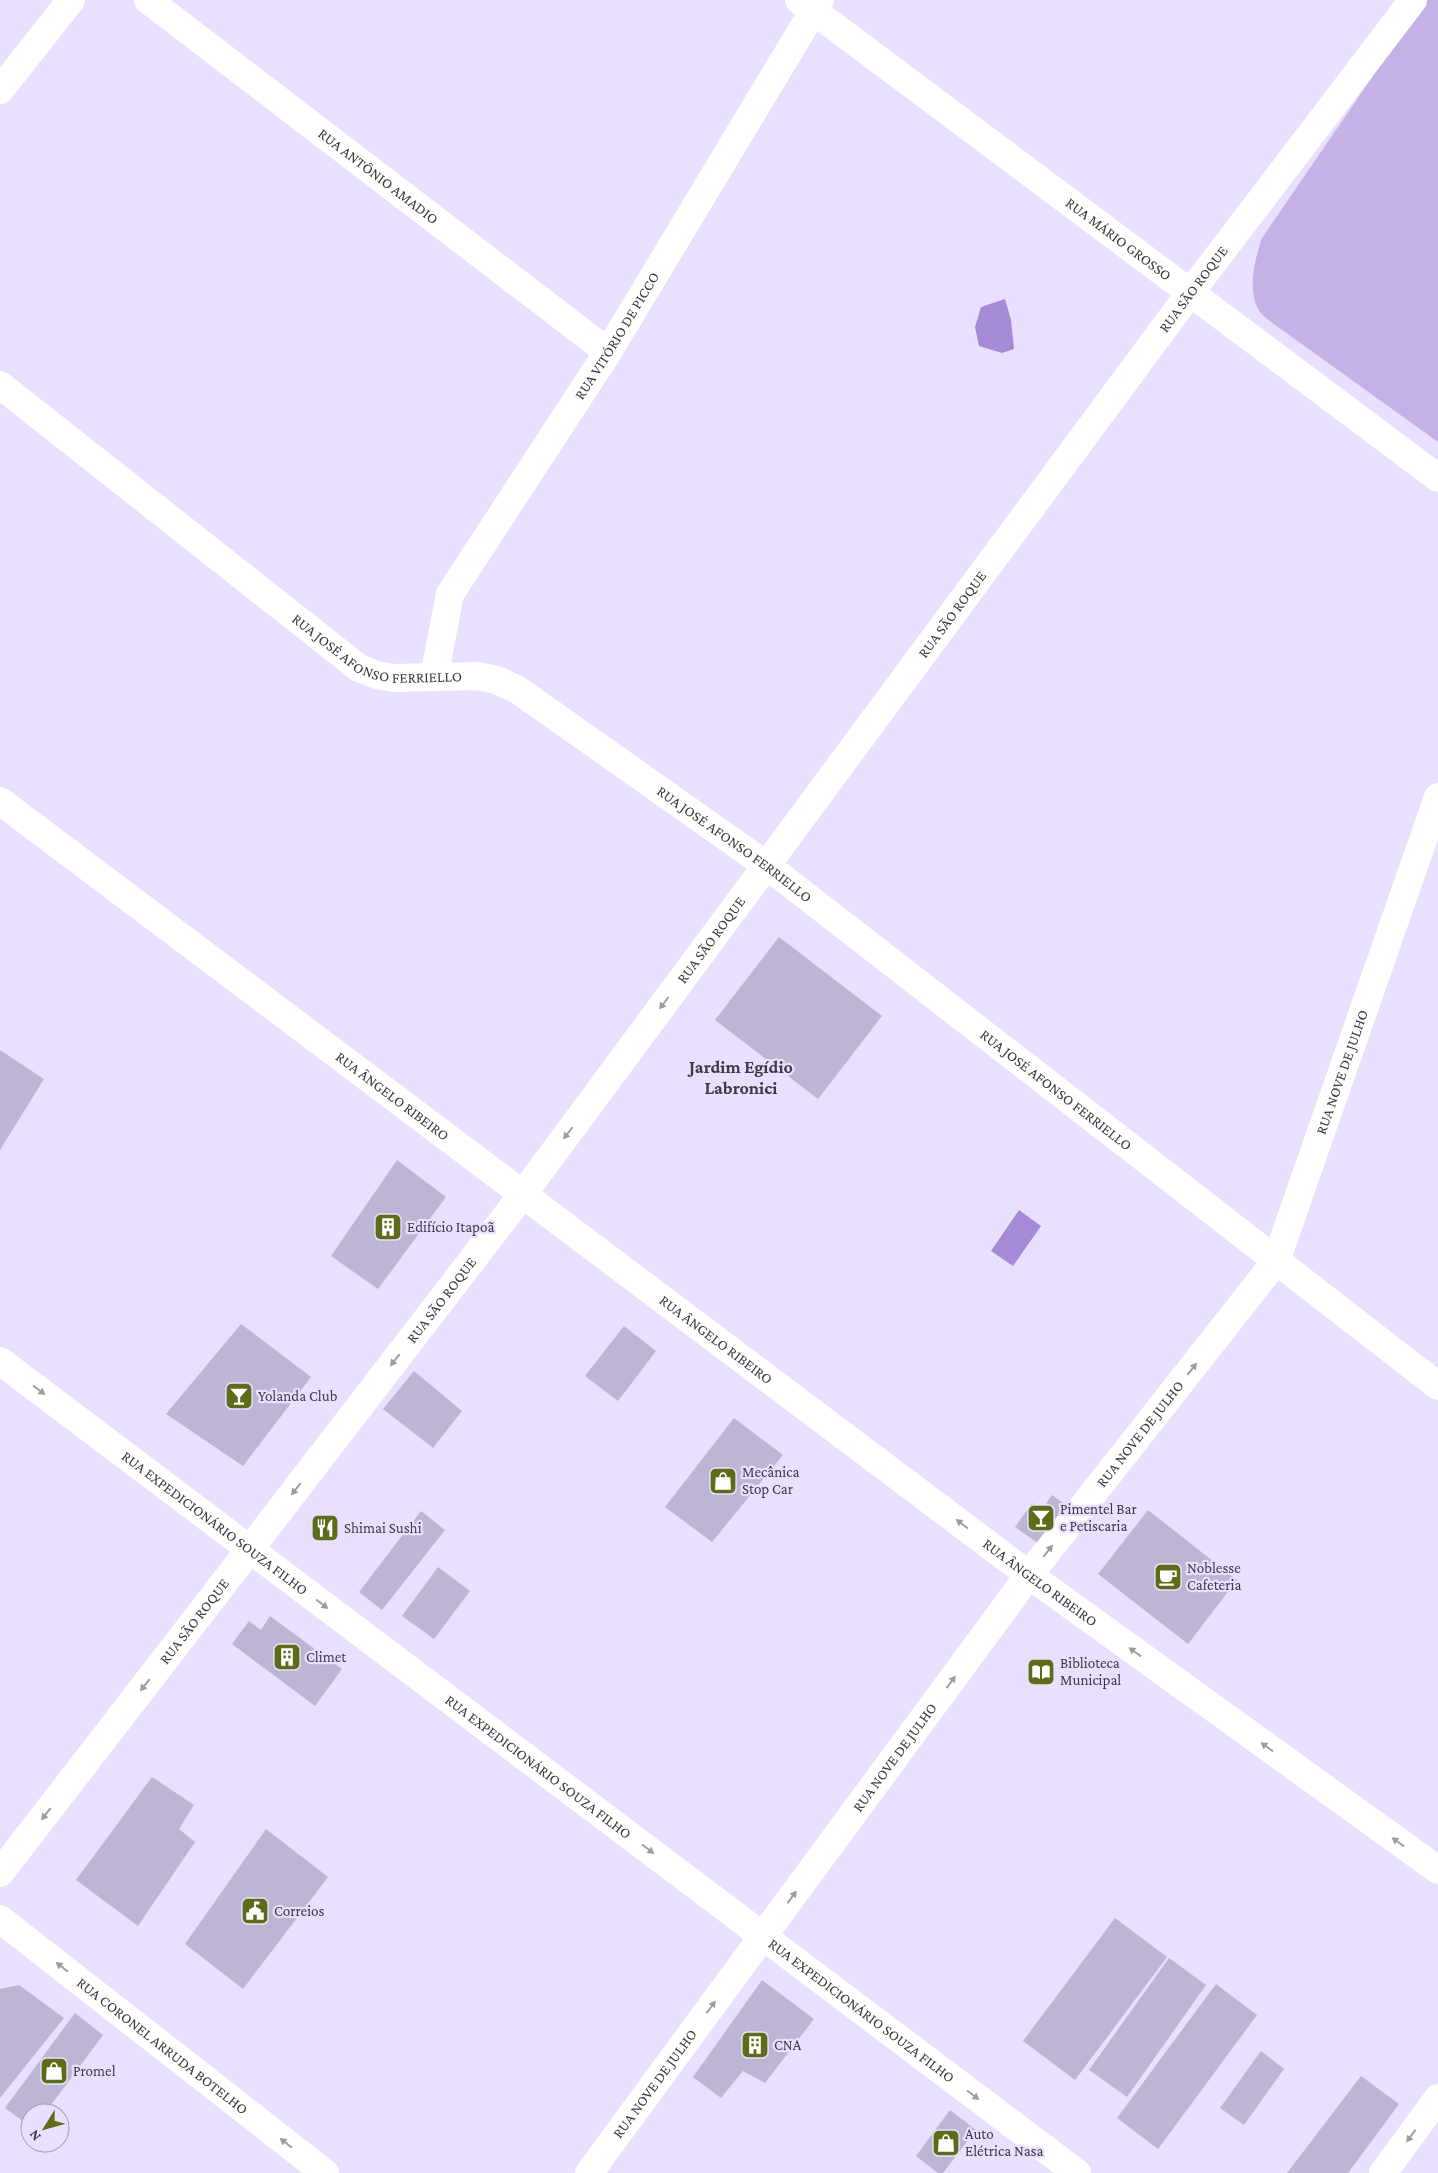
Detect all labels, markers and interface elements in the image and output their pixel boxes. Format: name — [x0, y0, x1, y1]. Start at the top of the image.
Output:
street label: RUA ANTÔNIO AMADIO — [315, 125, 441, 227]
street label: RUA MÁRIO GROSSO — [1063, 194, 1174, 284]
street label: RUA SÃO ROQUE — [1156, 243, 1231, 335]
street label: RUA VITÓRIO DE PICCO — [571, 269, 662, 402]
street label: RUA SÃO ROQUE — [915, 568, 989, 661]
street label: RUA JOSÉ AFONSO FERRIELLO — [289, 611, 462, 686]
street label: RUA JOSÉ AFONSO FERRIELLO — [654, 783, 815, 905]
street label: RUA SÃO ROQUE — [674, 894, 748, 986]
one-way arrow — [659, 996, 670, 1009]
street label: RUA NOVE DE JULHO — [1313, 1008, 1371, 1136]
street label: RUA JOSÉ AFONSO FERRIELLO — [977, 1026, 1135, 1154]
street label: RUA ÂNGELO RIBEIRO — [333, 1048, 452, 1144]
district label: Jardim Egídio Labronici — [687, 1057, 793, 1098]
one-way arrow — [562, 1126, 573, 1139]
building icon: Edifício Itapoã — [373, 1212, 403, 1242]
place label: Edifício Itapoã — [407, 1219, 494, 1236]
street label: RUA SÃO ROQUE — [404, 1254, 479, 1346]
street label: RUA ÂNGELO RIBEIRO — [656, 1292, 776, 1387]
one-way arrow — [390, 1353, 400, 1367]
one-way arrow — [1186, 1362, 1197, 1375]
street label: RUA NOVE DE JULHO — [1093, 1378, 1187, 1490]
bar icon: Yolanda Club — [224, 1381, 254, 1411]
one-way arrow — [32, 1385, 46, 1395]
place label: Yolanda Club — [258, 1388, 338, 1404]
street label: RUA EXPEDICIONÁRIO SOUZA FILHO — [119, 1448, 311, 1598]
place label: Mecânica Stop Car — [742, 1464, 799, 1498]
shop icon: Mecânica Stop Car — [708, 1466, 738, 1496]
one-way arrow — [291, 1482, 301, 1496]
place label: Pimentel Bar e Petiscaria — [1060, 1501, 1138, 1534]
bar icon: Pimentel Bar e Petiscaria — [1026, 1503, 1056, 1533]
restaurant icon: Shimai Sushi — [310, 1513, 340, 1543]
one-way arrow — [956, 1519, 969, 1530]
place label: Shimai Sushi — [344, 1520, 422, 1536]
street label: RUA ÂNGELO RIBEIRO — [980, 1535, 1100, 1629]
one-way arrow — [1042, 1545, 1053, 1558]
place label: Noblesse Cafeteria — [1187, 1560, 1241, 1593]
cafe icon: Noblesse Cafeteria — [1153, 1562, 1183, 1592]
street label: RUA SÃO ROQUE — [156, 1575, 232, 1667]
one-way arrow — [315, 1599, 329, 1609]
building icon: Climet — [272, 1642, 302, 1672]
one-way arrow — [1128, 1647, 1142, 1657]
place label: Climet — [306, 1649, 347, 1665]
place label: Biblioteca Municipal — [1060, 1655, 1121, 1689]
library icon: Biblioteca Municipal — [1026, 1657, 1056, 1687]
one-way arrow — [945, 1675, 955, 1688]
one-way arrow — [140, 1678, 151, 1691]
street label: RUA EXPEDICIONÁRIO SOUZA FILHO — [442, 1692, 634, 1842]
street label: RUA NOVE DE JULHO — [849, 1700, 940, 1815]
one-way arrow — [1260, 1742, 1274, 1752]
one-way arrow — [41, 1807, 51, 1820]
one-way arrow — [1392, 1837, 1405, 1847]
one-way arrow — [641, 1844, 655, 1854]
one-way arrow — [787, 1890, 797, 1904]
public building icon: Correios — [240, 1896, 270, 1926]
place label: Correios — [274, 1903, 325, 1919]
street label: RUA EXPEDICIONÁRIO SOUZA FILHO — [766, 1935, 958, 2086]
one-way arrow — [56, 1962, 69, 1973]
street label: RUA CORONEL ARRUDA BOTELHO — [74, 1974, 251, 2117]
one-way arrow — [706, 2000, 716, 2014]
street label: RUA NOVE DE JULHO — [610, 2026, 700, 2141]
building icon: CNA — [740, 2030, 770, 2060]
place label: CNA — [774, 2037, 802, 2053]
shop icon: Promel — [39, 2056, 69, 2086]
place label: Promel — [73, 2063, 116, 2079]
one-way arrow — [966, 2089, 979, 2100]
north arrow — [20, 2103, 70, 2153]
place label: Auto Elétrica Nasa — [965, 2126, 1043, 2159]
text: N — [25, 2127, 44, 2144]
shop icon: Auto Elétrica Nasa — [931, 2128, 961, 2158]
one-way arrow — [1405, 2129, 1416, 2142]
one-way arrow — [279, 2138, 293, 2148]

